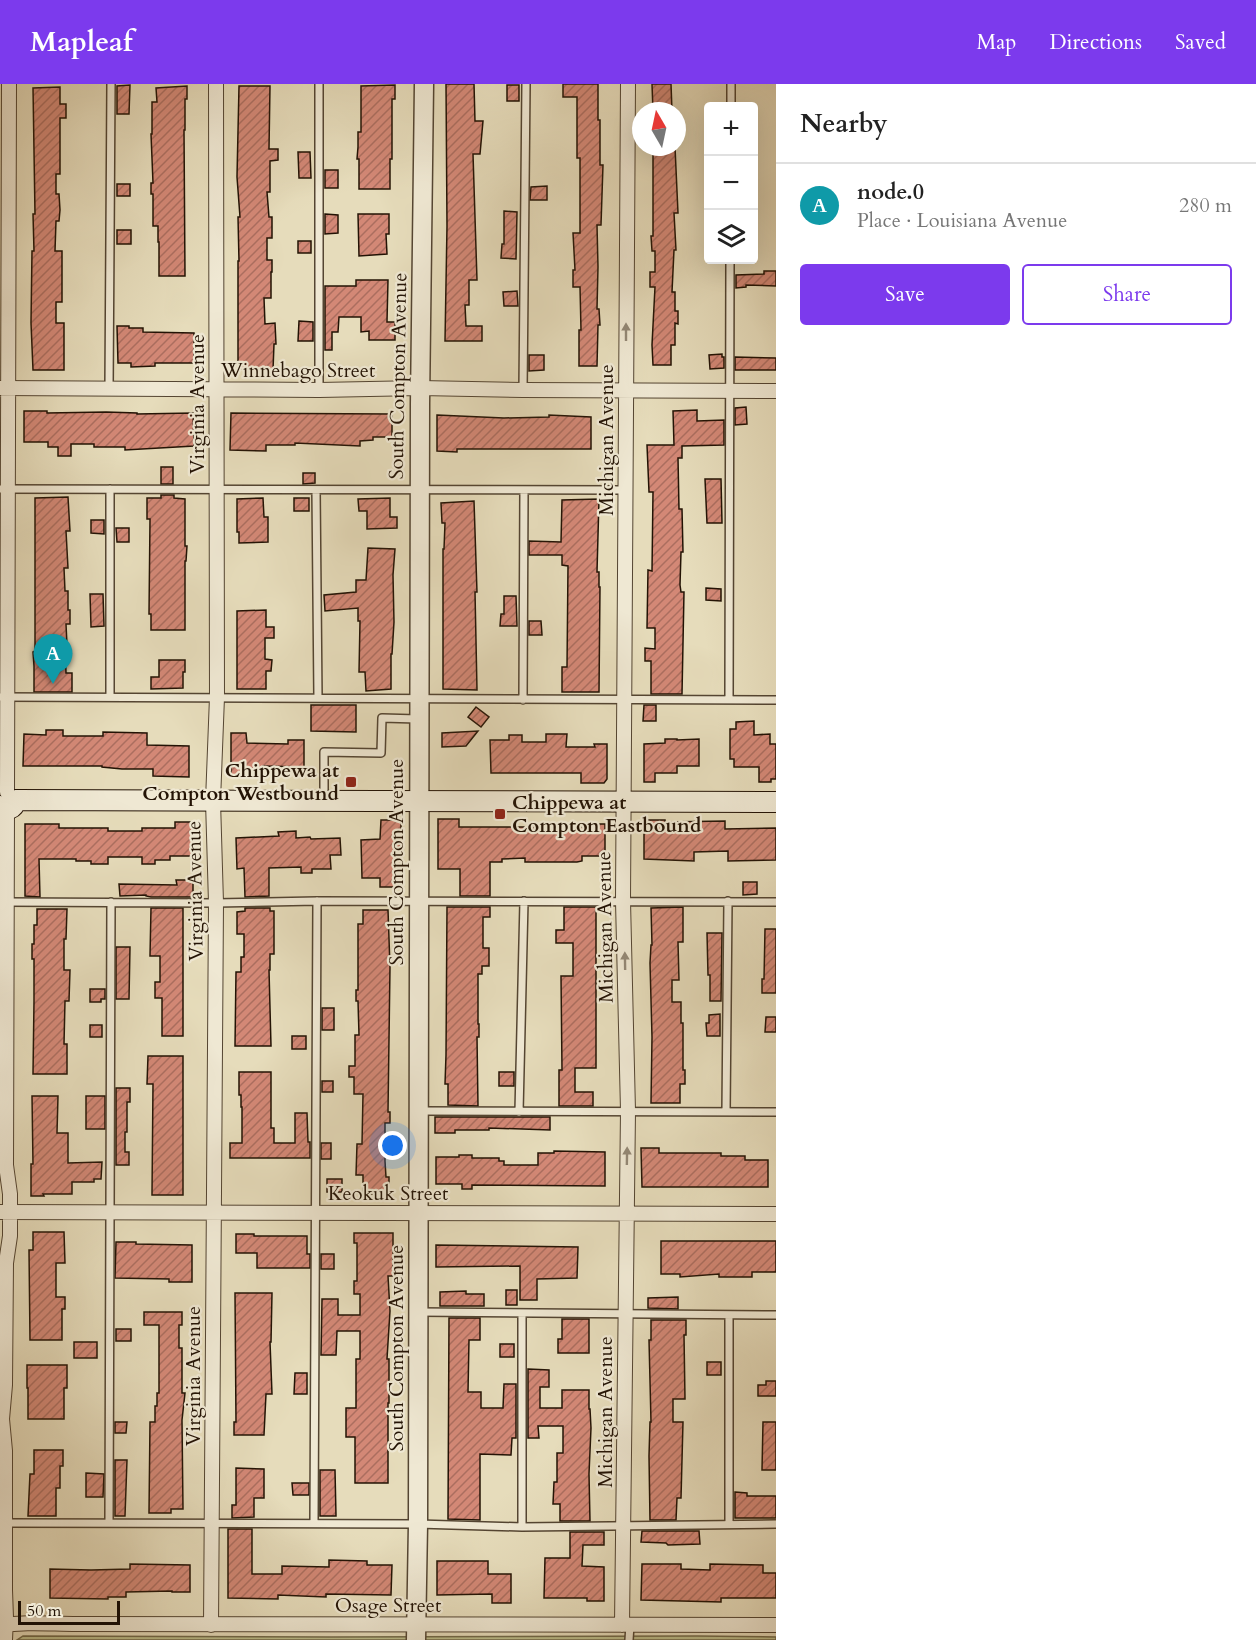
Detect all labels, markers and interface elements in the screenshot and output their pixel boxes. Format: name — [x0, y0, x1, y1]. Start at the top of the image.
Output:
text: Mapleaf — [30, 23, 133, 61]
text: Map — [976, 28, 1016, 57]
text: Directions — [1049, 28, 1142, 57]
text: Saved — [1175, 28, 1226, 57]
north arrow — [632, 102, 686, 156]
map controls — [704, 102, 758, 264]
button: + — [704, 102, 758, 156]
text: Nearby — [800, 106, 888, 141]
button: − — [704, 156, 758, 210]
text: node.0 — [857, 177, 924, 207]
text: A — [812, 192, 827, 219]
text: 280 m — [1179, 192, 1232, 219]
text: Place · Louisiana Avenue — [857, 207, 1067, 234]
button: layers — [704, 210, 758, 264]
button: Save — [800, 264, 1010, 325]
button: Share — [1022, 264, 1232, 325]
street label: South Compton Avenue — [383, 272, 413, 480]
one-way arrow — [621, 323, 631, 342]
street label: Virginia Avenue — [184, 334, 211, 474]
street label: Winnebago Street — [220, 357, 376, 384]
street label: Michigan Avenue — [593, 364, 620, 516]
pin: A — [34, 634, 72, 684]
place label: Chippewa at Compton Westbound — [142, 757, 340, 807]
street label: South Compton Avenue — [383, 759, 410, 965]
marker: Chippewa at Compton Westbound — [344, 775, 358, 789]
place label: Chippewa at Compton Eastbound — [512, 789, 702, 839]
marker: Chippewa at Compton Eastbound — [493, 807, 507, 821]
street label: Virginia Avenue — [180, 821, 210, 961]
street label: Michigan Avenue — [590, 851, 620, 1003]
one-way arrow — [620, 951, 629, 970]
your location — [378, 1131, 407, 1160]
one-way arrow — [622, 1146, 632, 1165]
street label: Keokuk Street — [328, 1180, 449, 1207]
street label: South Compton Avenue — [383, 1245, 410, 1451]
street label: Virginia Avenue — [180, 1306, 207, 1446]
street label: Michigan Avenue — [592, 1336, 619, 1488]
street label: Osage Street — [335, 1592, 442, 1619]
scale bar — [18, 1598, 120, 1626]
text: 50 m — [27, 1600, 61, 1622]

